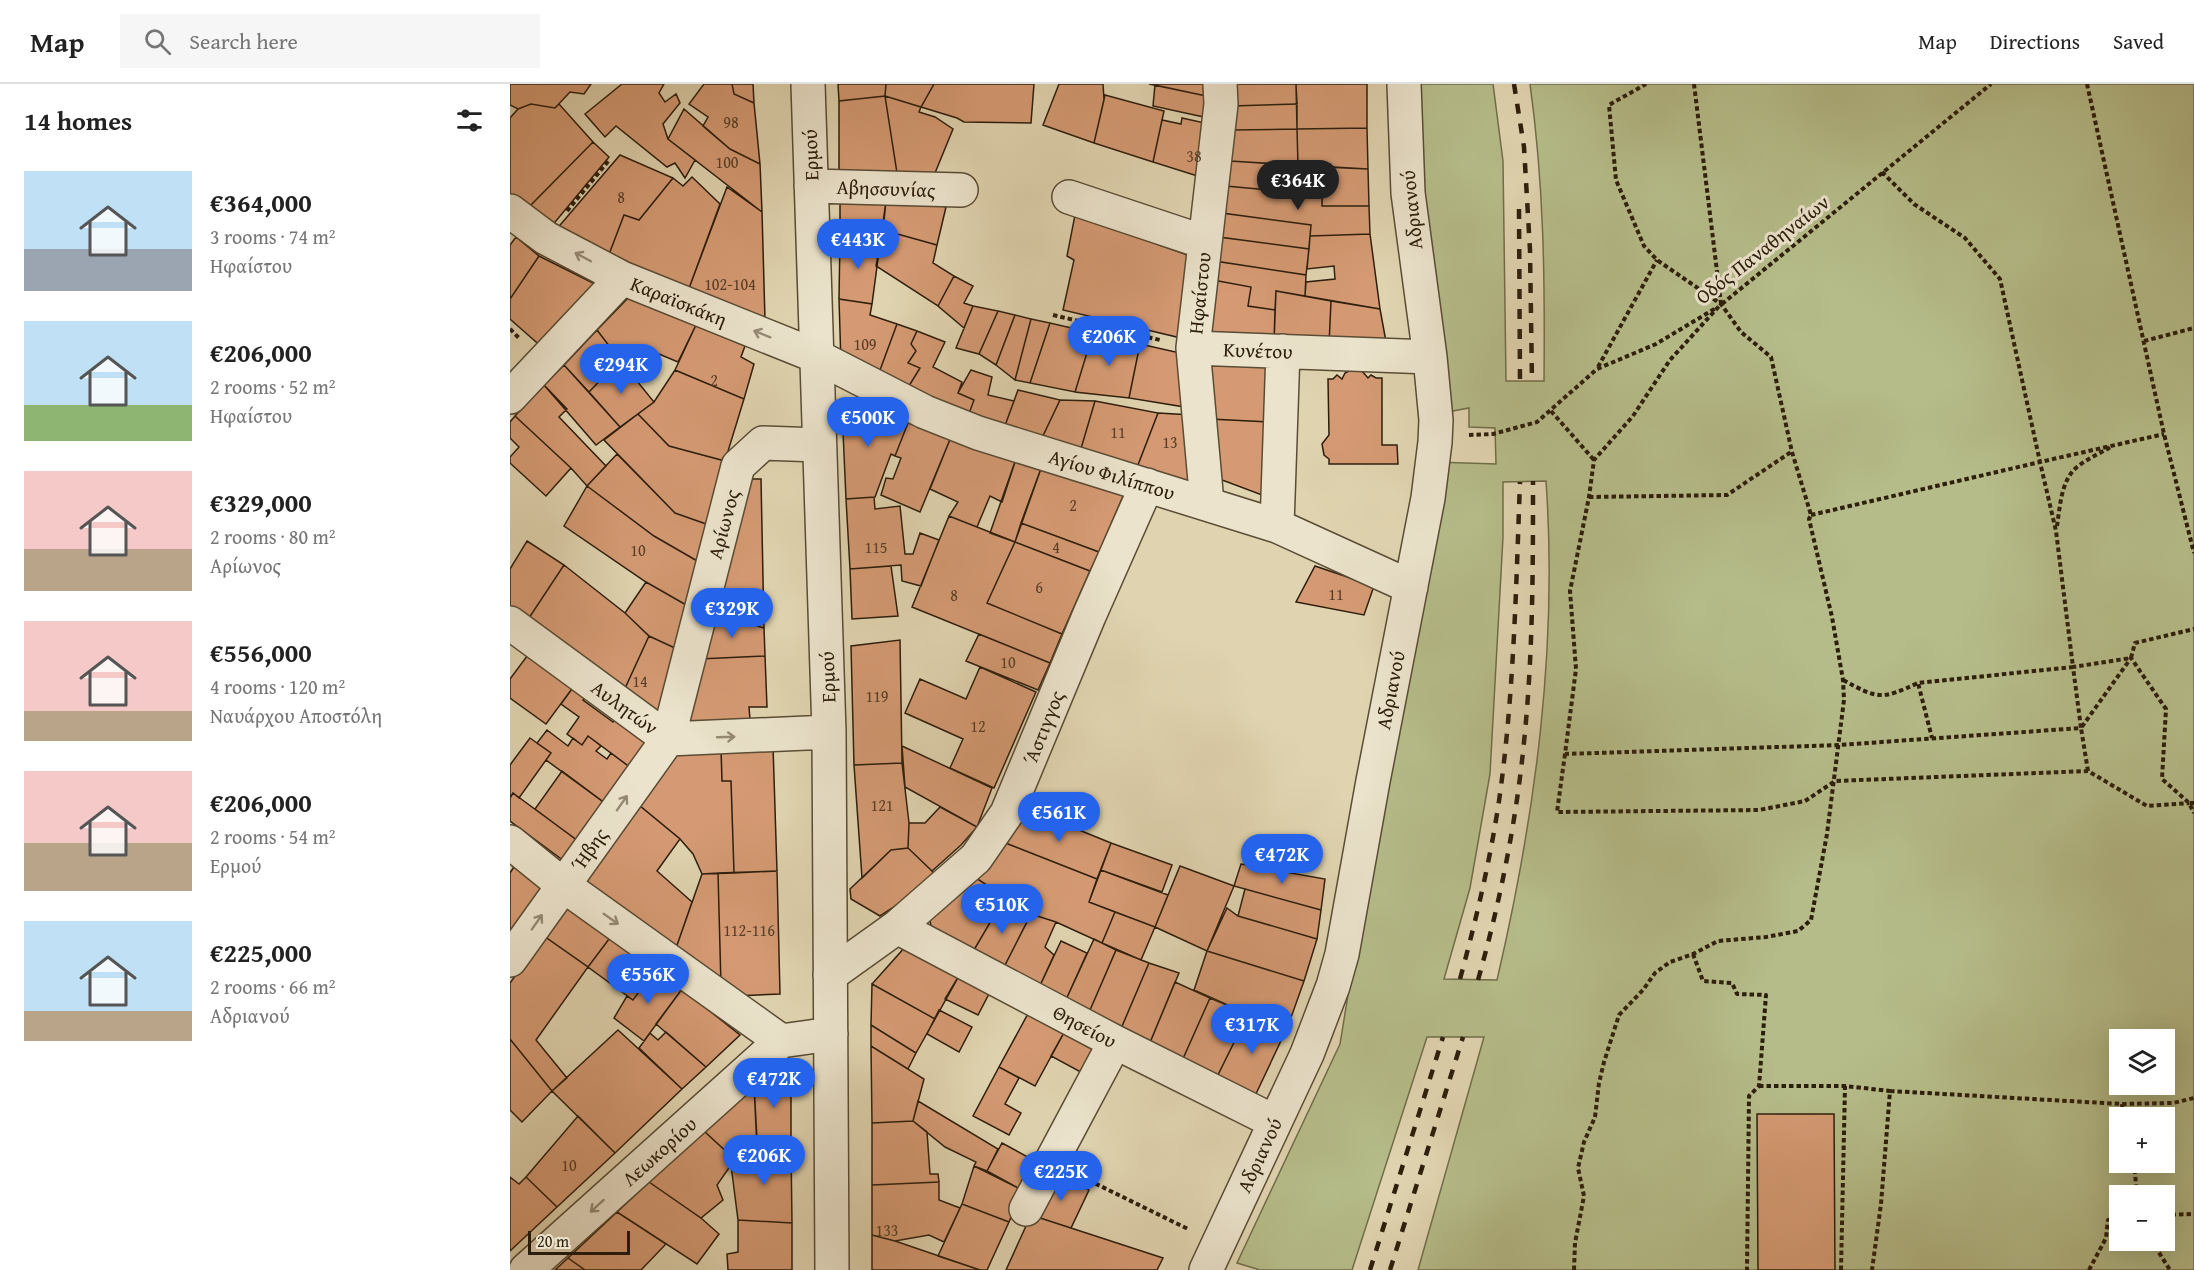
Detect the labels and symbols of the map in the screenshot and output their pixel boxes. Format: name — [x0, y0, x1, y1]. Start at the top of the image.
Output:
house number: 98 — [723, 110, 739, 134]
street label: Ερμού — [795, 129, 825, 181]
house number: 38 — [1186, 144, 1202, 168]
house number: 100 — [715, 150, 739, 174]
pin: €364K — [1256, 160, 1340, 211]
street label: Αδριανού — [1392, 169, 1430, 251]
street label: Αβησσυνίας — [836, 172, 936, 204]
house number: 8 — [617, 185, 625, 209]
street label: Οδός Παναθηναίων — [1689, 187, 1835, 311]
pin: €443K — [816, 219, 900, 270]
one-way arrow — [575, 251, 592, 263]
street label: Ηφαίστου — [1180, 251, 1218, 335]
street label: Καραϊσκάκη — [626, 268, 732, 334]
house number: 102-104 — [704, 272, 756, 296]
pin: €206K — [1067, 316, 1151, 367]
one-way arrow — [753, 328, 772, 339]
house number: 109 — [853, 332, 877, 356]
street label: Κυνέτου — [1223, 334, 1293, 366]
pin: €294K — [579, 344, 663, 395]
house number: 2 — [710, 368, 718, 392]
pin: €500K — [826, 397, 910, 448]
house number: 11 — [1110, 420, 1126, 444]
house number: 13 — [1162, 430, 1178, 454]
street label: Αγίου Φιλίππου — [1045, 441, 1179, 507]
street label: Αρίωνος — [700, 485, 746, 562]
house number: 2 — [1069, 493, 1077, 517]
house number: 115 — [864, 535, 888, 559]
house number: 4 — [1052, 535, 1060, 559]
house number: 10 — [630, 538, 646, 562]
house number: 6 — [1035, 575, 1043, 599]
house number: 11 — [1328, 582, 1344, 606]
house number: 8 — [950, 583, 958, 607]
pin: €329K — [690, 588, 774, 639]
street label: Αδριανού — [1368, 648, 1412, 732]
house number: 10 — [1000, 650, 1016, 674]
street label: Ερμού — [812, 651, 842, 703]
house number: 14 — [632, 669, 648, 693]
street label: Αυλητών — [586, 673, 664, 741]
house number: 119 — [865, 684, 889, 708]
street label: Άστιγγος — [1015, 685, 1071, 768]
house number: 12 — [970, 714, 986, 738]
one-way arrow — [716, 731, 736, 742]
pin: €561K — [1017, 792, 1101, 843]
house number: 121 — [870, 793, 894, 817]
one-way arrow — [615, 796, 628, 812]
street label: Ήβης — [564, 821, 615, 877]
pin: €472K — [1240, 834, 1324, 885]
pin: €510K — [960, 884, 1044, 935]
one-way arrow — [602, 913, 618, 925]
one-way arrow — [531, 915, 543, 931]
house number: 112-116 — [723, 918, 775, 942]
pin: €556K — [606, 954, 690, 1005]
street label: Θησείου — [1048, 997, 1122, 1055]
pin: €317K — [1210, 1004, 1294, 1055]
pin: €472K — [732, 1058, 816, 1109]
street label: Λεωκορίου — [615, 1109, 703, 1193]
street label: Αδριανού — [1229, 1113, 1289, 1197]
pin: €206K — [722, 1135, 806, 1186]
pin: €225K — [1019, 1151, 1103, 1202]
house number: 10 — [561, 1153, 577, 1177]
one-way arrow — [590, 1199, 605, 1213]
house number: 133 — [875, 1218, 899, 1242]
scale bar — [528, 1228, 630, 1256]

